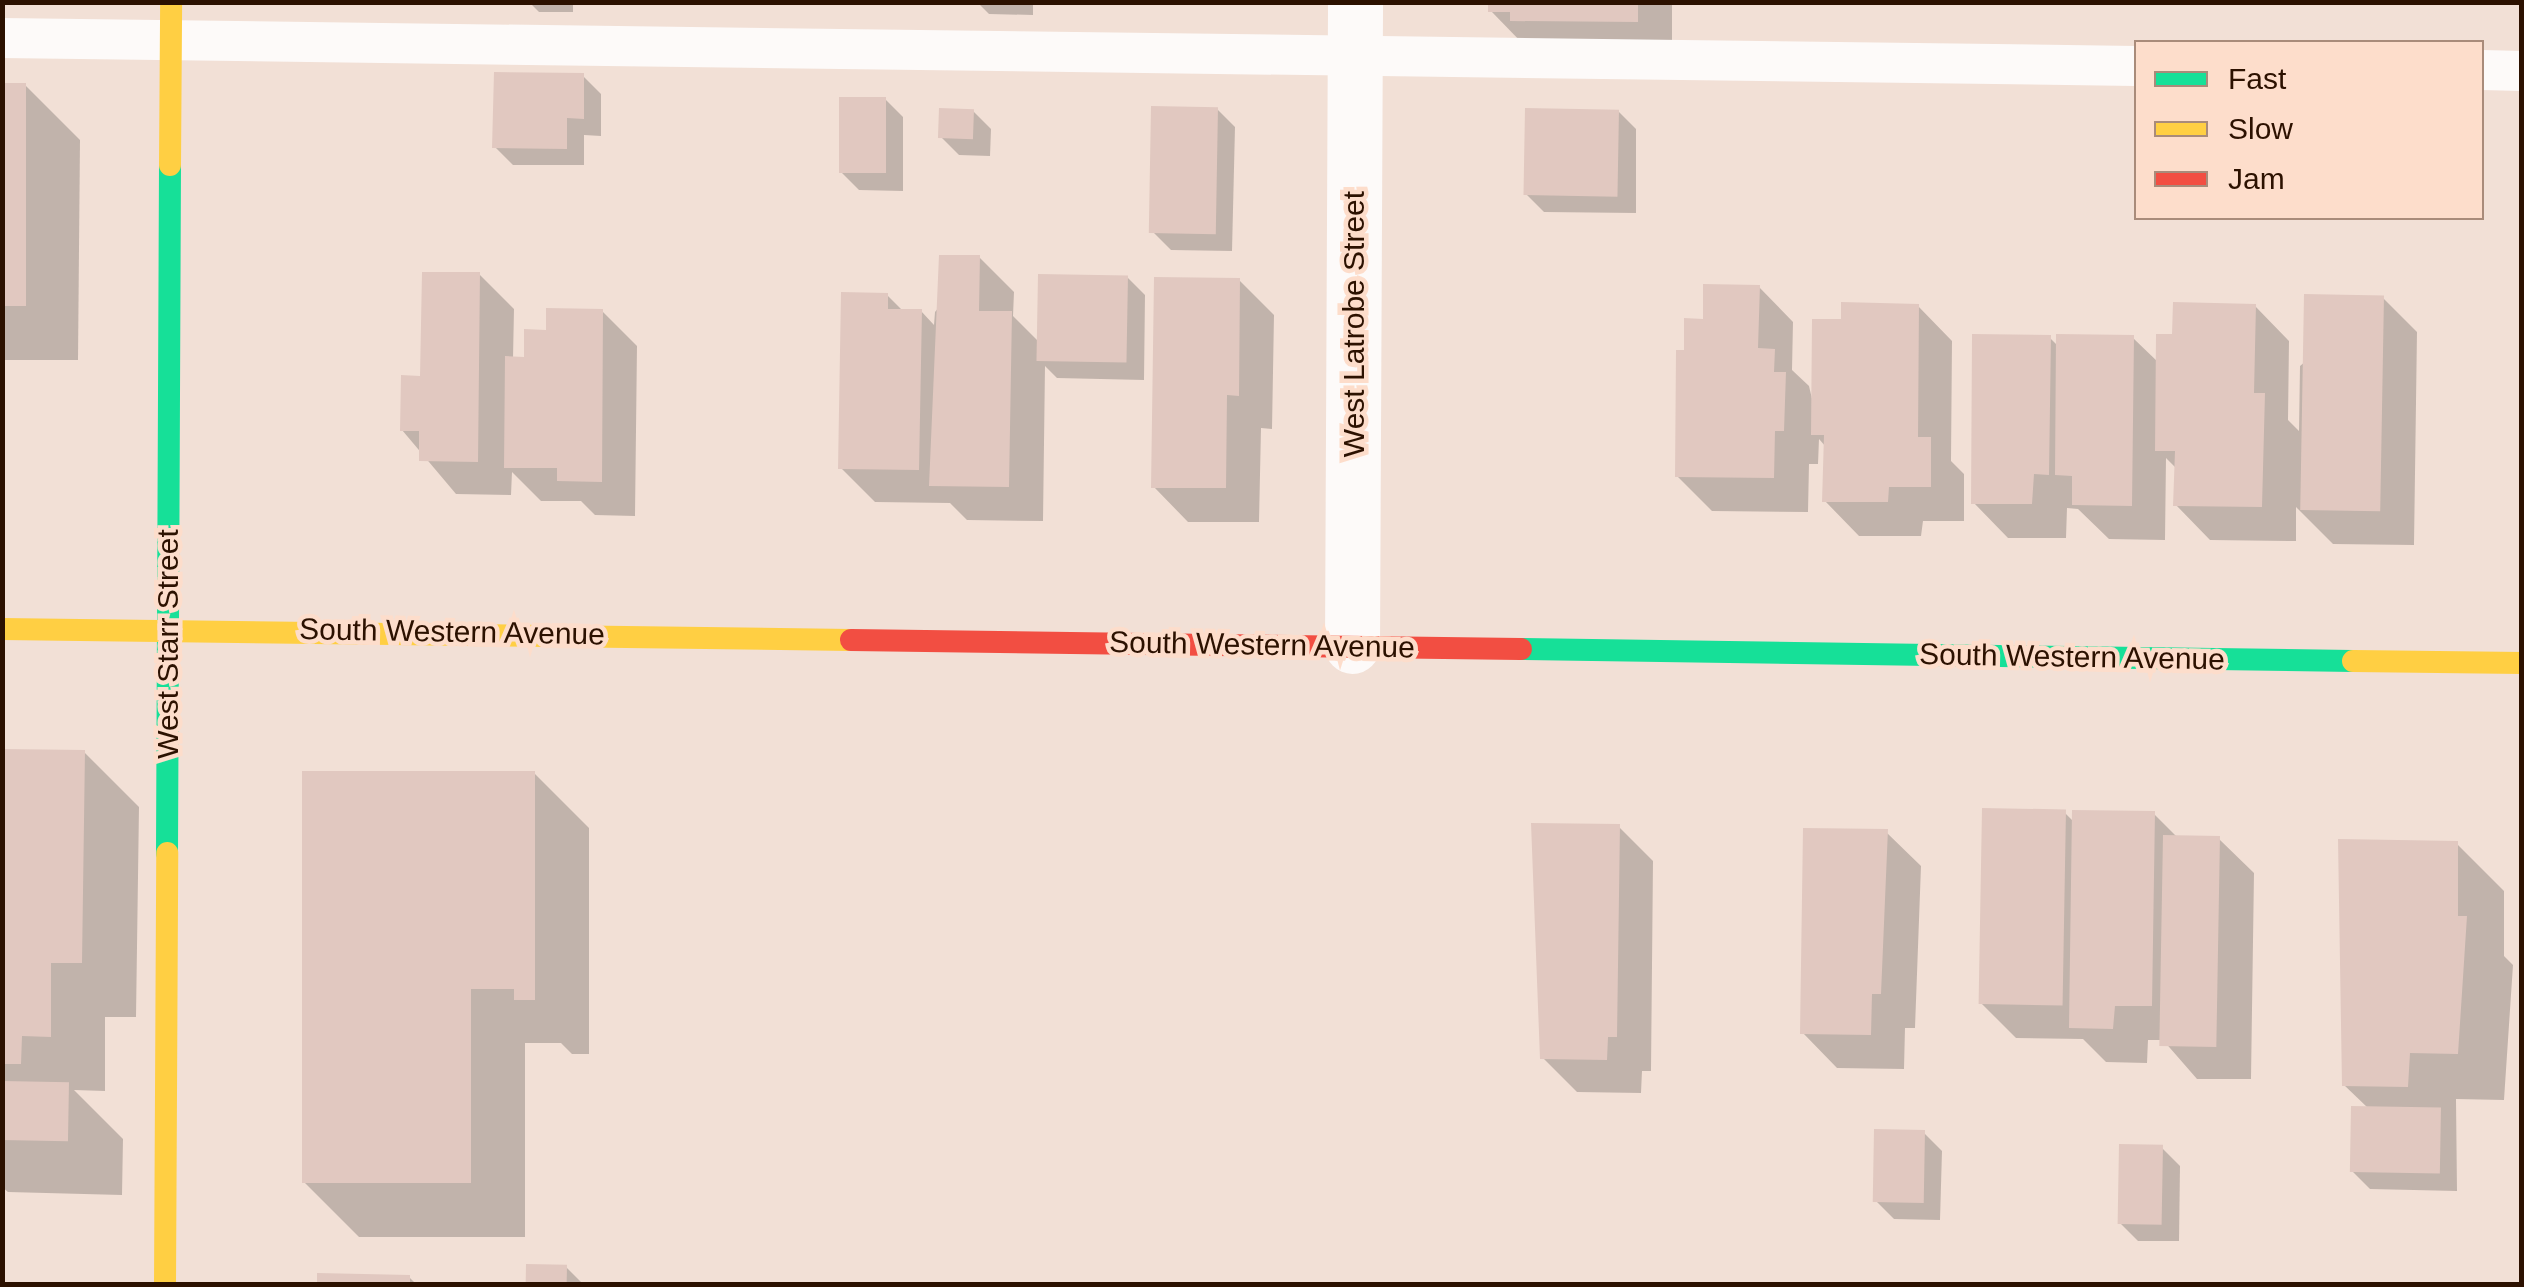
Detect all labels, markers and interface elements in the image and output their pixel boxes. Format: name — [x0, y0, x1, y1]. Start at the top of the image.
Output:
legend — [2134, 40, 2484, 220]
text: Fast — [2228, 62, 2286, 95]
text: Slow — [2228, 112, 2293, 145]
text: Jam — [2228, 162, 2285, 195]
street label: West Latrobe Street — [1336, 191, 1372, 457]
street label: West Starr Street — [150, 529, 186, 759]
street label: South Western Avenue — [298, 611, 606, 653]
street label: South Western Avenue — [1108, 624, 1416, 666]
street label: South Western Avenue — [1918, 636, 2226, 678]

